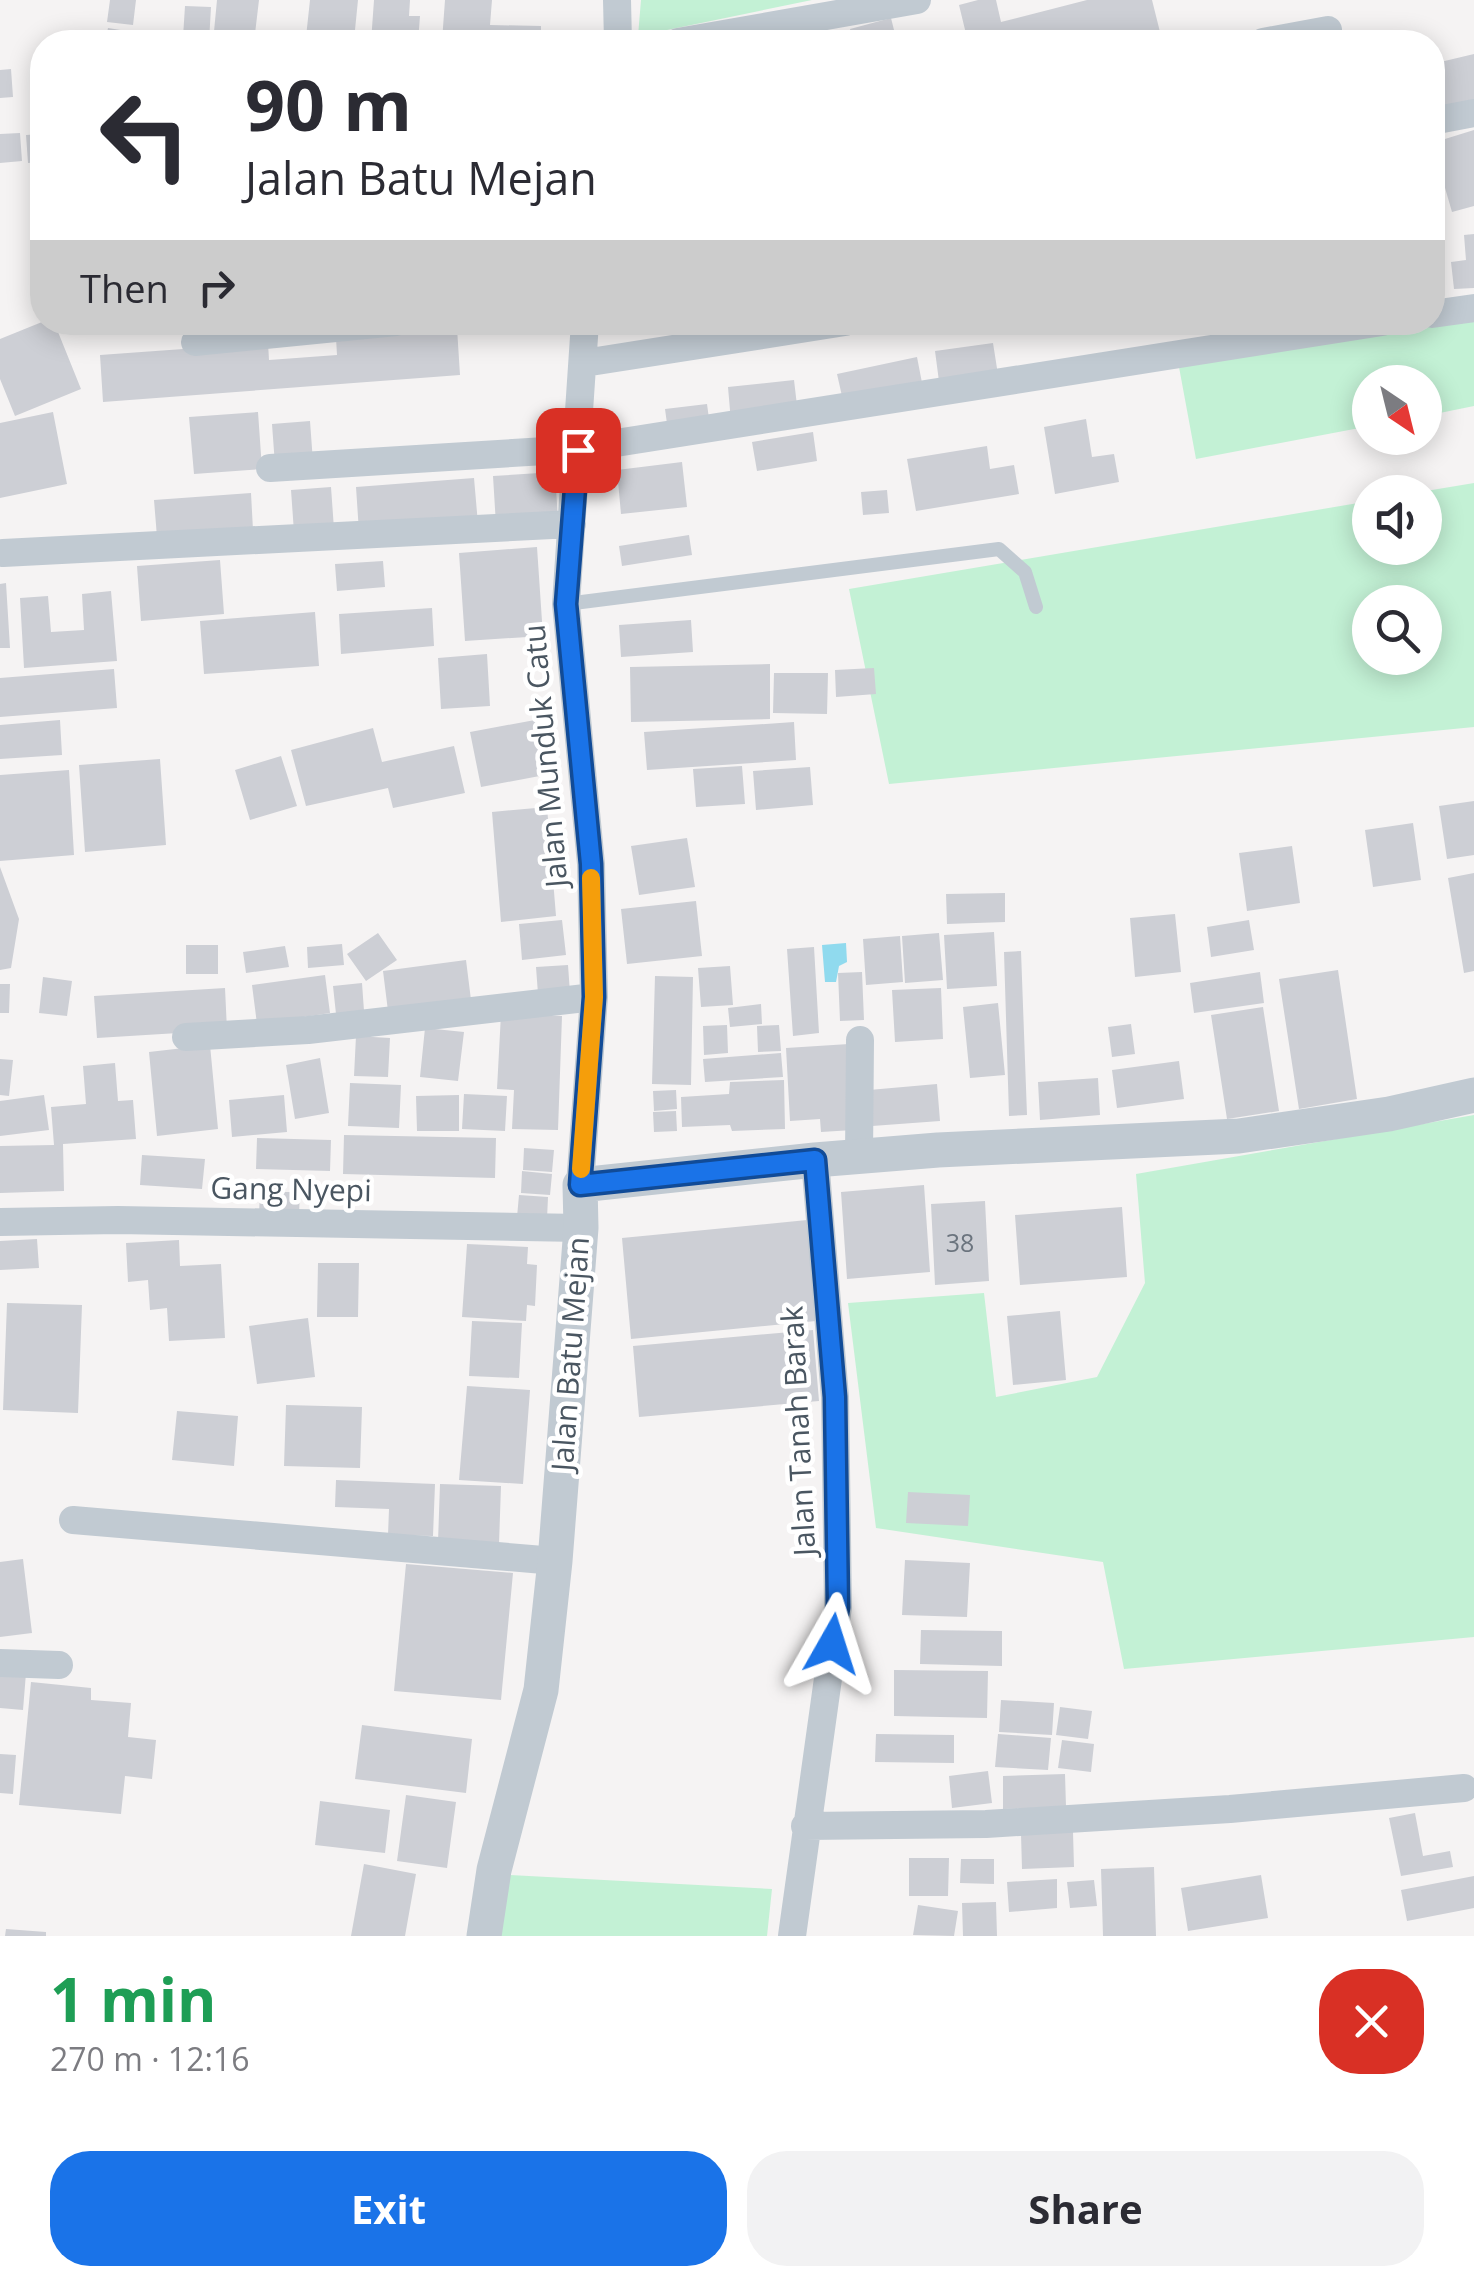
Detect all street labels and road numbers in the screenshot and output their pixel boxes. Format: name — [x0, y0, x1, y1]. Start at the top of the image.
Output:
street label: Jalan Munduk Catu — [513, 623, 577, 892]
street label: Gang Nyepi — [210, 1167, 372, 1210]
street label: Jalan Batu Mejan — [541, 1235, 598, 1475]
street label: Jalan Tanah Barak — [770, 1305, 825, 1560]

